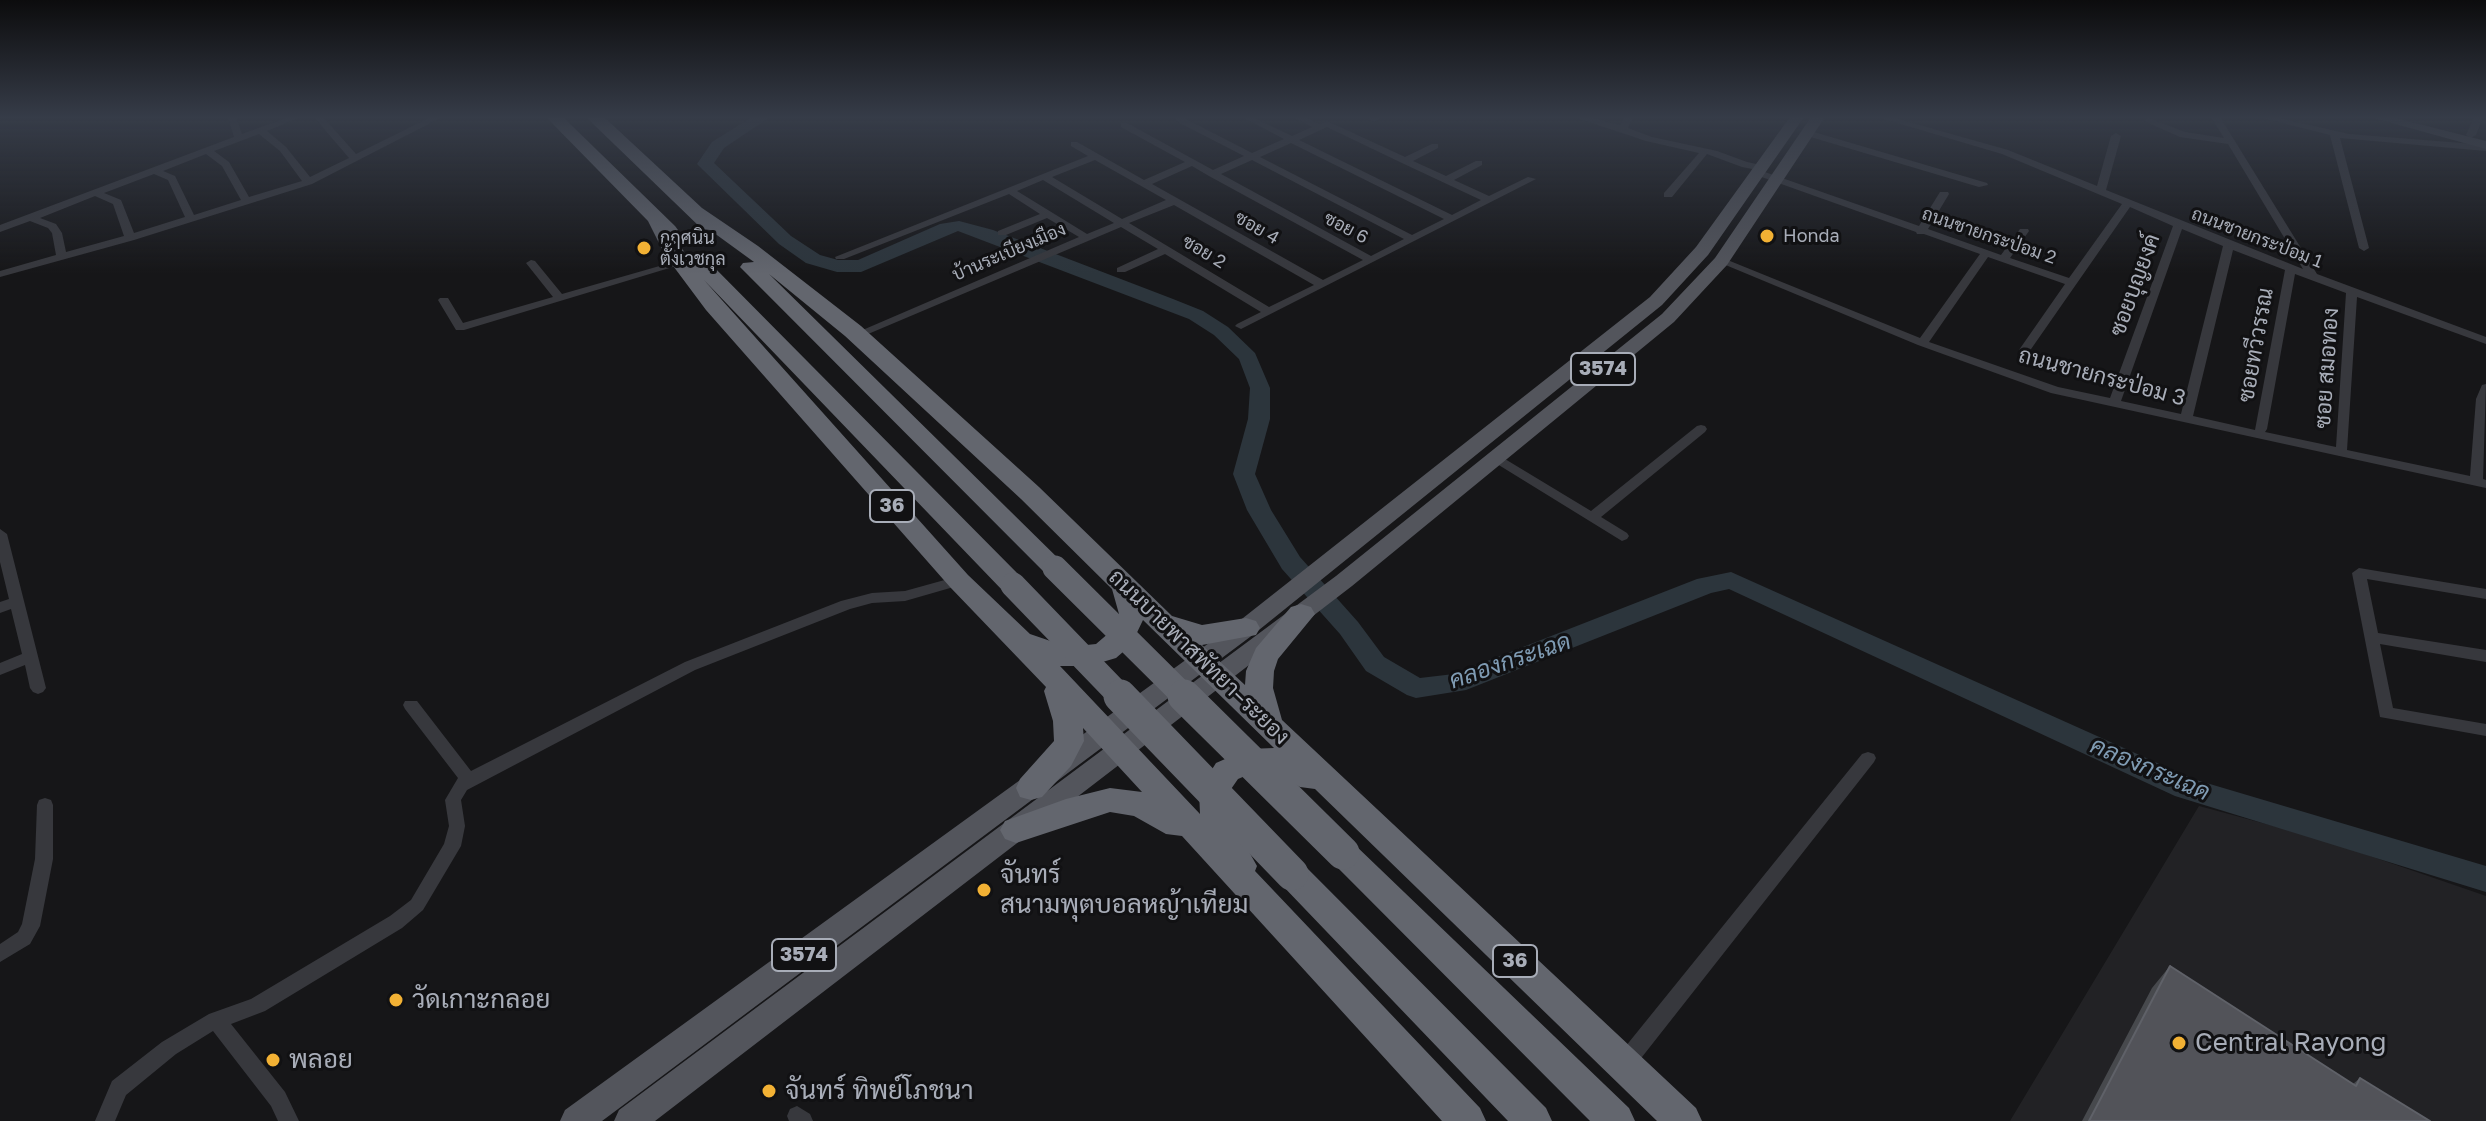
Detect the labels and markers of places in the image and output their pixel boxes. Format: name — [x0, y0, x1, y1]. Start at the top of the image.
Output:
place label: Honda — [1783, 225, 1840, 247]
place label: กฤศนิน ตั้งเวชกุล — [660, 227, 726, 270]
marker: Honda — [1758, 227, 1776, 245]
marker: กฤศนิน ตั้งเวชกุล — [635, 239, 653, 257]
place label: จันทร์ สนามพุตบอลหญ้าเทียม — [1000, 859, 1249, 920]
marker: จันทร์ สนามพุตบอลหญ้าเทียม — [975, 881, 993, 899]
place label: วัดเกาะกลอย — [412, 984, 550, 1016]
marker: วัดเกาะกลอย — [387, 991, 405, 1009]
place label: Central Rayong — [2195, 1027, 2386, 1059]
marker: Central Rayong — [2170, 1034, 2188, 1052]
place label: พลอย — [289, 1044, 353, 1076]
marker: พลอย — [264, 1051, 282, 1069]
place label: จันทร์ ทิพย์โภชนา — [785, 1075, 974, 1107]
marker: จันทร์ ทิพย์โภชนา — [760, 1082, 778, 1100]

